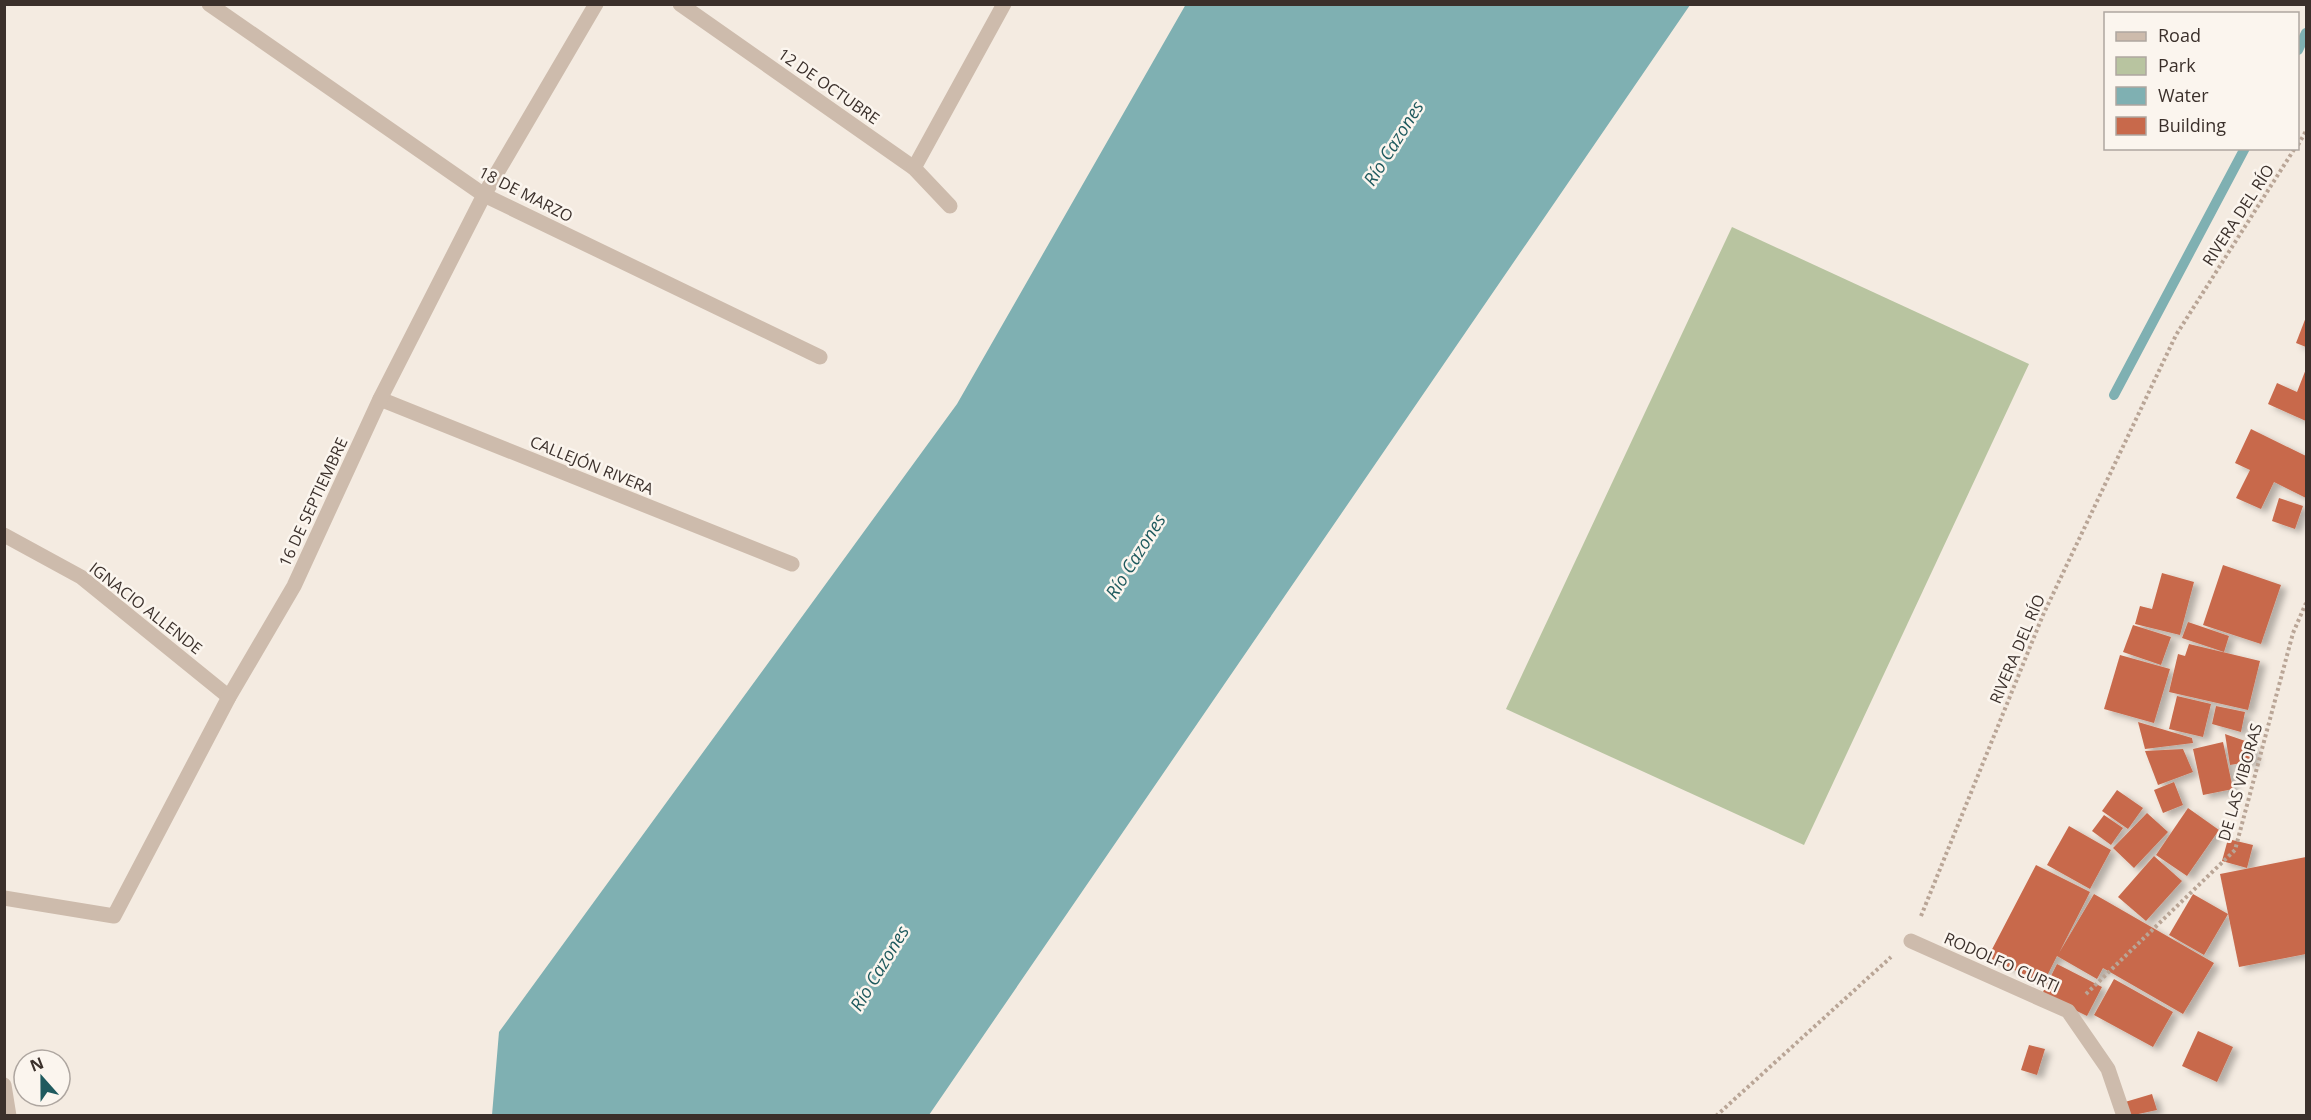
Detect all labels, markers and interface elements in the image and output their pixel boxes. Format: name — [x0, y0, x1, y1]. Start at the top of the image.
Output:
legend — [2104, 12, 2299, 150]
text: Road — [2158, 23, 2201, 47]
street label: 12 DE OCTUBRE — [774, 43, 884, 129]
text: Park — [2158, 53, 2196, 77]
text: Water — [2158, 83, 2209, 107]
water label: Río Cazones — [1357, 96, 1429, 190]
text: Building — [2158, 113, 2226, 137]
street label: RIVERA DEL RÍO — [2197, 160, 2279, 270]
street label: 18 DE MARZO — [475, 161, 577, 227]
street label: CALLEJÓN RIVERA — [527, 430, 658, 500]
street label: 16 DE SEPTIEMBRE — [273, 434, 353, 570]
water label: Río Cazones — [1099, 509, 1171, 603]
street label: IGNACIO ALLENDE — [85, 557, 207, 659]
street label: RIVERA DEL RÍO — [1984, 591, 2050, 707]
street label: DE LAS VIBORAS — [2213, 720, 2267, 843]
water label: Río Cazones — [844, 921, 914, 1015]
street label: RODOLFO CURTI — [1941, 927, 2063, 997]
north arrow — [12, 1048, 72, 1108]
text: N — [27, 1051, 47, 1077]

